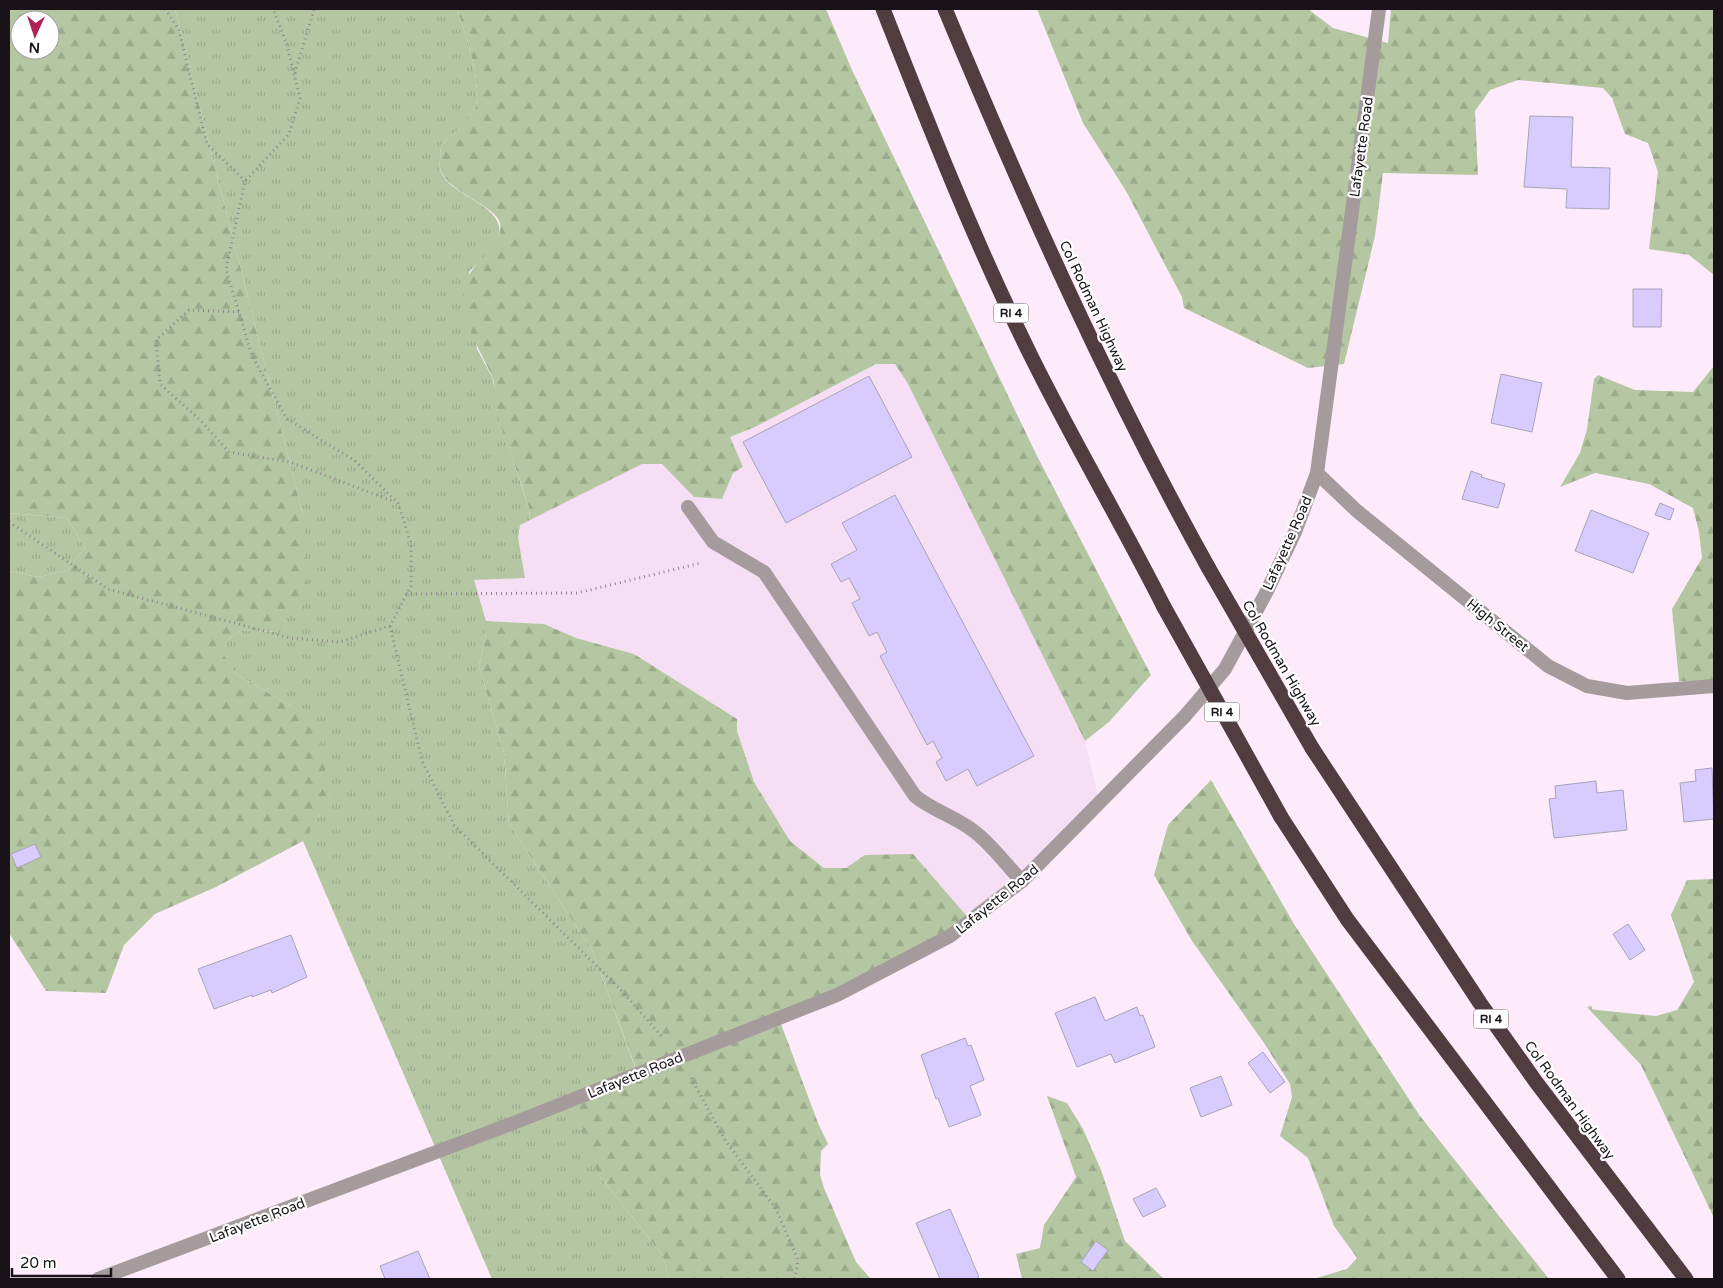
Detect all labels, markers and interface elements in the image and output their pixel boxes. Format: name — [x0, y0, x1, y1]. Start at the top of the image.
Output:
north arrow — [10, 10, 60, 60]
text: N — [28, 39, 40, 56]
street label: Lafayette Road — [1346, 96, 1377, 198]
street label: Col Rodman Highway — [1056, 238, 1132, 375]
road number: RI 4 — [994, 304, 1028, 322]
street label: Lafayette Road — [1259, 493, 1316, 593]
street label: High Street — [1463, 595, 1533, 656]
street label: Col Rodman Highway — [1239, 597, 1325, 730]
road number: RI 4 — [1204, 702, 1240, 722]
street label: Lafayette Road — [953, 861, 1042, 938]
road number: RI 4 — [1474, 1010, 1508, 1028]
street label: Col Rodman Highway — [1521, 1038, 1619, 1163]
street label: Lafayette Road — [585, 1049, 685, 1102]
street label: Lafayette Road — [207, 1194, 308, 1247]
scale bar — [12, 1246, 111, 1278]
text: 20 m — [20, 1254, 57, 1272]

